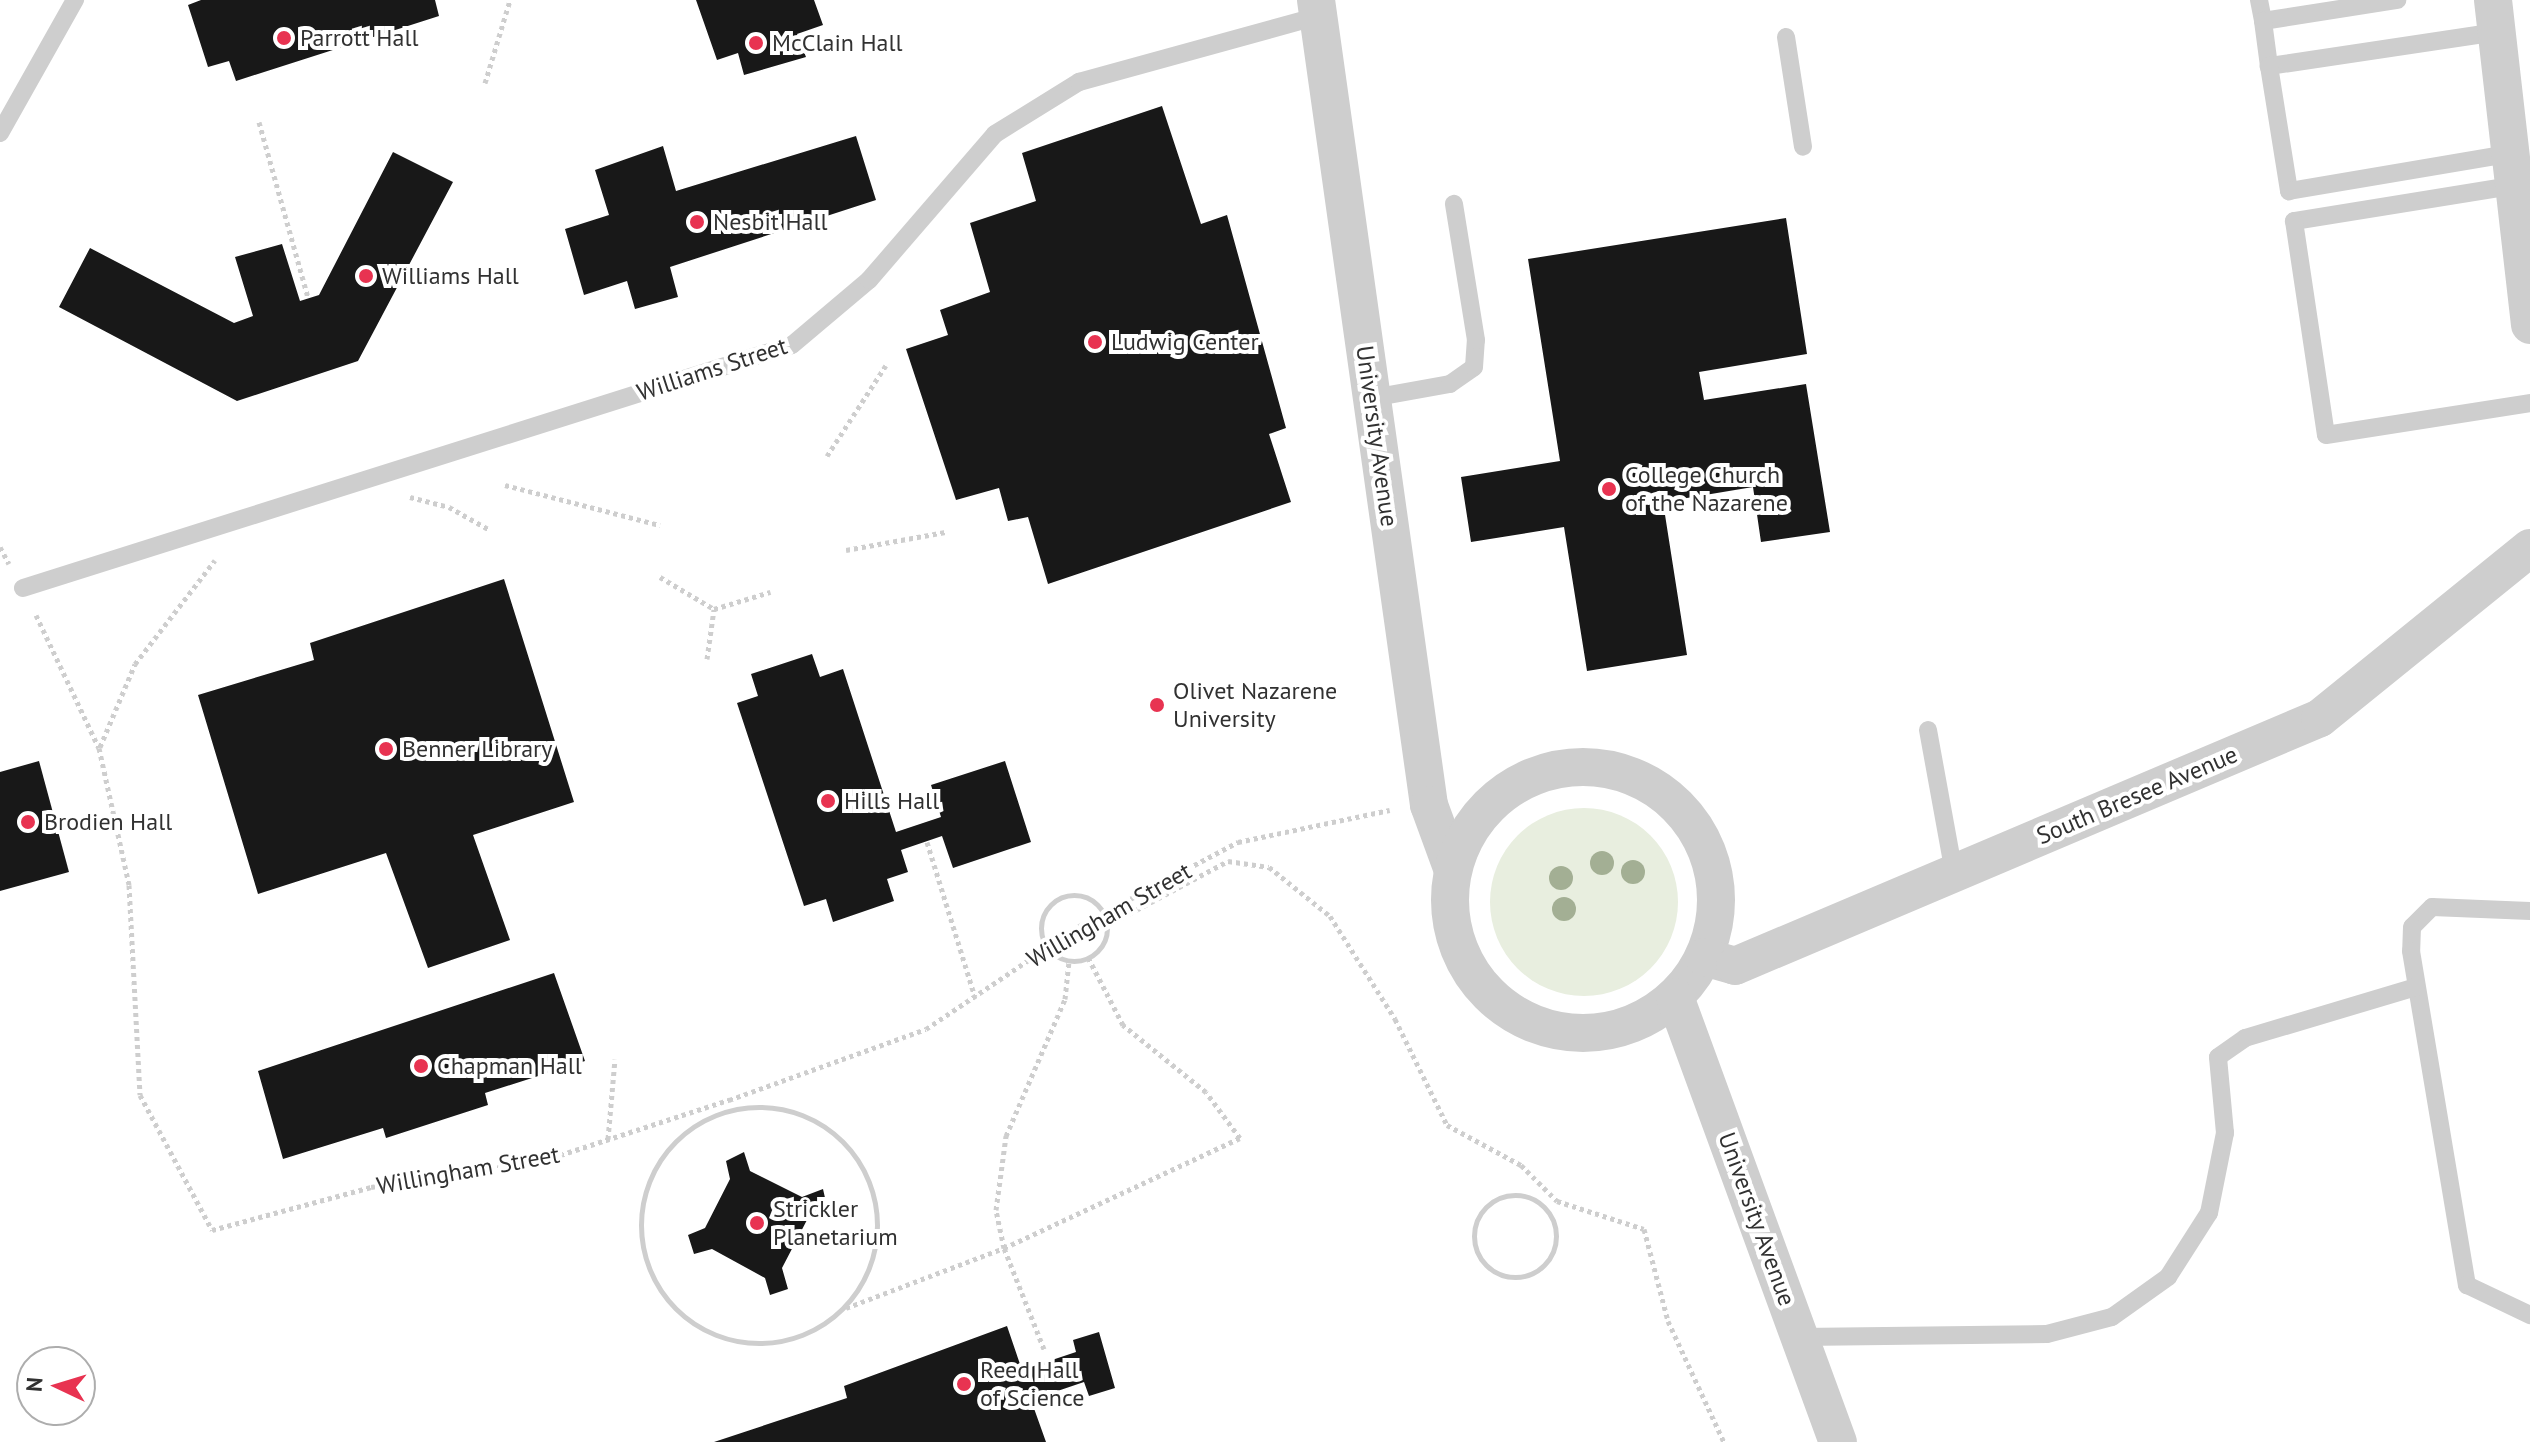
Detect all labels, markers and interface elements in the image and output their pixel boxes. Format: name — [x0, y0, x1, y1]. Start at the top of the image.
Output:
place label: Parrott Hall — [300, 24, 418, 52]
marker: Parrott Hall — [275, 29, 293, 47]
place label: McClain Hall — [772, 29, 902, 57]
marker: McClain Hall — [747, 34, 765, 52]
place label: Nesbit Hall — [713, 208, 827, 236]
marker: Nesbit Hall — [688, 213, 706, 231]
place label: Williams Hall — [382, 262, 519, 290]
marker: Williams Hall — [357, 267, 375, 285]
place label: Ludwig Center — [1111, 328, 1259, 356]
street label: Williams Street — [633, 331, 791, 407]
marker: Ludwig Center — [1086, 333, 1104, 351]
street label: University Avenue — [1350, 343, 1404, 529]
place label: College Church of the Nazarene — [1625, 461, 1788, 517]
marker: College Church of the Nazarene — [1600, 480, 1618, 498]
place label: Olivet Nazarene University — [1173, 677, 1337, 733]
marker: Olivet Nazarene University — [1148, 696, 1166, 714]
place label: Benner Library — [402, 735, 552, 763]
marker: Benner Library — [377, 740, 395, 758]
street label: South Bresee Avenue — [2032, 740, 2242, 850]
place label: Hills Hall — [844, 787, 939, 815]
marker: Hills Hall — [819, 792, 837, 810]
place label: Brodien Hall — [44, 808, 172, 836]
marker: Brodien Hall — [19, 813, 37, 831]
street label: Willingham Street — [1022, 856, 1196, 974]
place label: Chapman Hall — [437, 1052, 582, 1080]
marker: Chapman Hall — [412, 1057, 430, 1075]
street label: University Avenue — [1712, 1128, 1802, 1310]
street label: Willingham Street — [374, 1140, 562, 1200]
place label: Strickler Planetarium — [773, 1195, 898, 1251]
marker: Strickler Planetarium — [748, 1214, 766, 1232]
north arrow — [16, 1346, 96, 1426]
place label: Reed Hall of Science — [980, 1356, 1084, 1412]
marker: Reed Hall of Science — [955, 1375, 973, 1393]
text: N — [20, 1376, 49, 1393]

